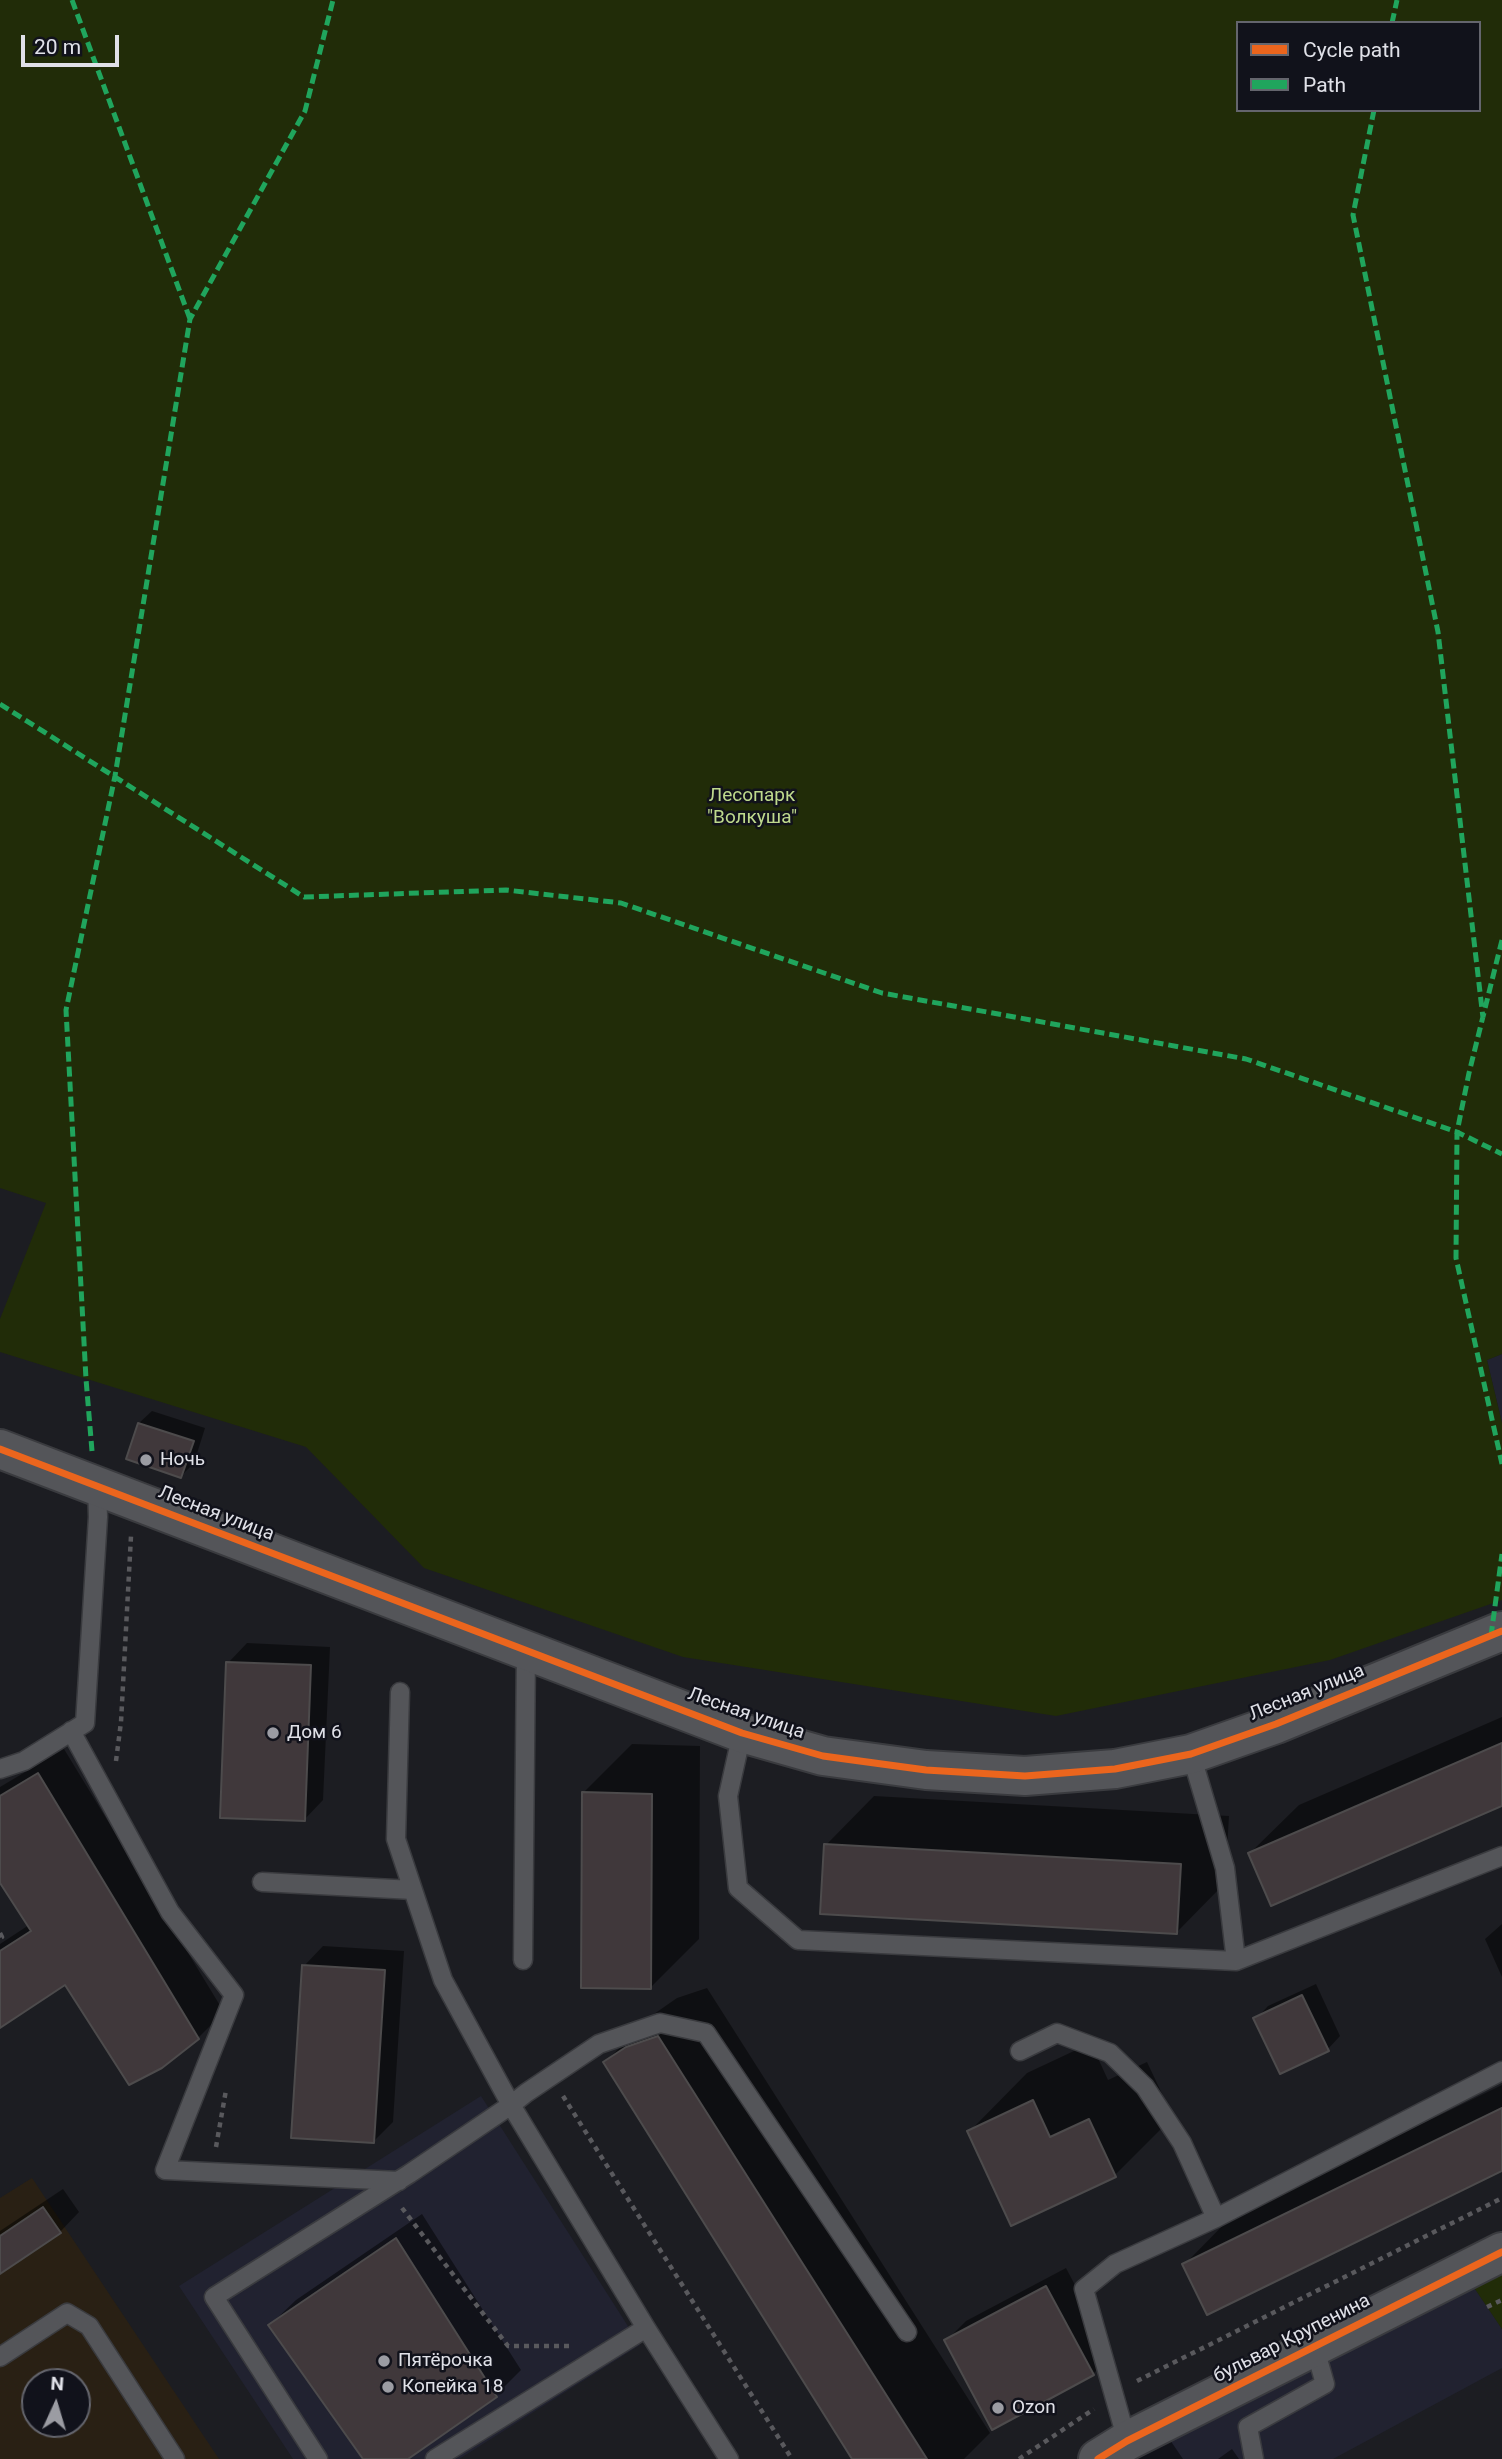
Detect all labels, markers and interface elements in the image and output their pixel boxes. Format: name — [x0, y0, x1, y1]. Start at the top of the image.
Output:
scale bar — [24, 21, 122, 65]
legend — [1236, 21, 1481, 112]
text: 20 m — [34, 35, 81, 59]
text: Cycle path — [1303, 38, 1401, 62]
text: Path — [1303, 73, 1346, 97]
park label: Лесопарк "Волкуша" — [707, 785, 797, 829]
place label: Ночь — [160, 1449, 205, 1471]
marker: Ночь — [138, 1452, 154, 1468]
street label: Лесная улица — [155, 1481, 277, 1547]
street label: Лесная улица — [1246, 1660, 1368, 1726]
street label: Лесная улица — [685, 1683, 807, 1745]
place label: Дом 6 — [287, 1722, 342, 1744]
marker: Дом 6 — [265, 1725, 281, 1741]
street label: бульвар Крупенина — [1210, 2290, 1374, 2388]
place label: Пятёрочка — [398, 2350, 493, 2372]
marker: Пятёрочка — [376, 2353, 392, 2369]
north arrow — [21, 2368, 91, 2438]
text: N — [50, 2372, 65, 2395]
place label: Копейка 18 — [402, 2376, 503, 2398]
marker: Копейка 18 — [380, 2379, 396, 2395]
place label: Ozon — [1012, 2397, 1056, 2419]
marker: Ozon — [990, 2400, 1006, 2416]

